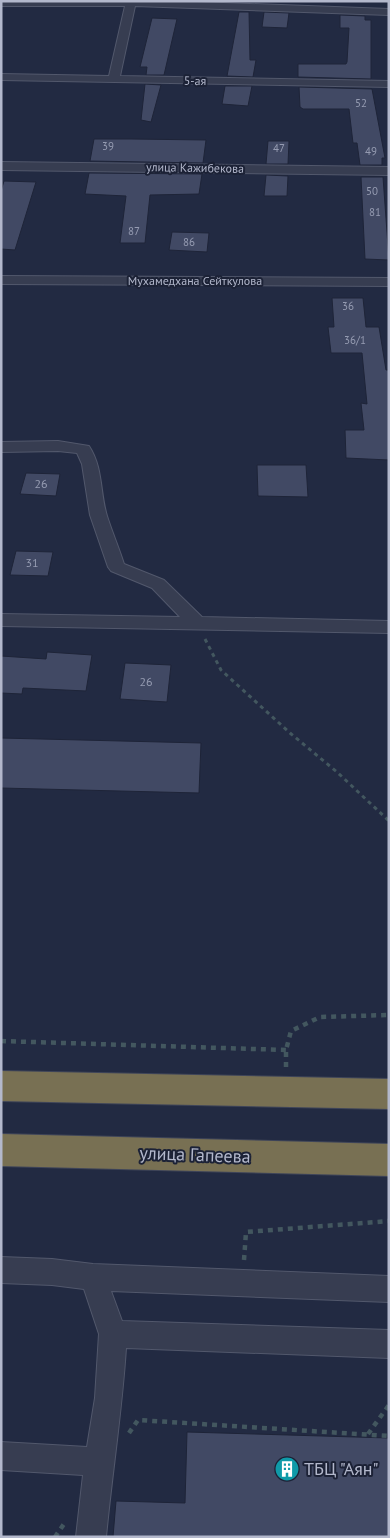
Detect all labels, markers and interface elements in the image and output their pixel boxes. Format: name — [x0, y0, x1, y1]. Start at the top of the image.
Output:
street label: 5-ая — [184, 73, 206, 88]
house number: 52 — [355, 96, 367, 110]
house number: 39 — [102, 139, 114, 153]
house number: 47 — [273, 141, 285, 155]
house number: 49 — [365, 144, 377, 158]
street label: улица Кажибекова — [146, 159, 244, 176]
house number: 50 — [366, 184, 378, 198]
house number: 81 — [369, 205, 381, 219]
house number: 87 — [128, 224, 140, 238]
house number: 86 — [183, 235, 195, 249]
street label: Мухамедхана Сейткулова — [128, 273, 262, 288]
house number: 36 — [342, 299, 354, 313]
house number: 36/1 — [344, 333, 366, 347]
house number: 26 — [34, 476, 48, 491]
house number: 31 — [25, 555, 39, 570]
house number: 26 — [139, 674, 153, 689]
street label: улица Гапеева — [139, 1141, 251, 1168]
building icon: ТБЦ "Аян" — [274, 1456, 300, 1482]
place label: ТБЦ "Аян" — [304, 1457, 379, 1480]

